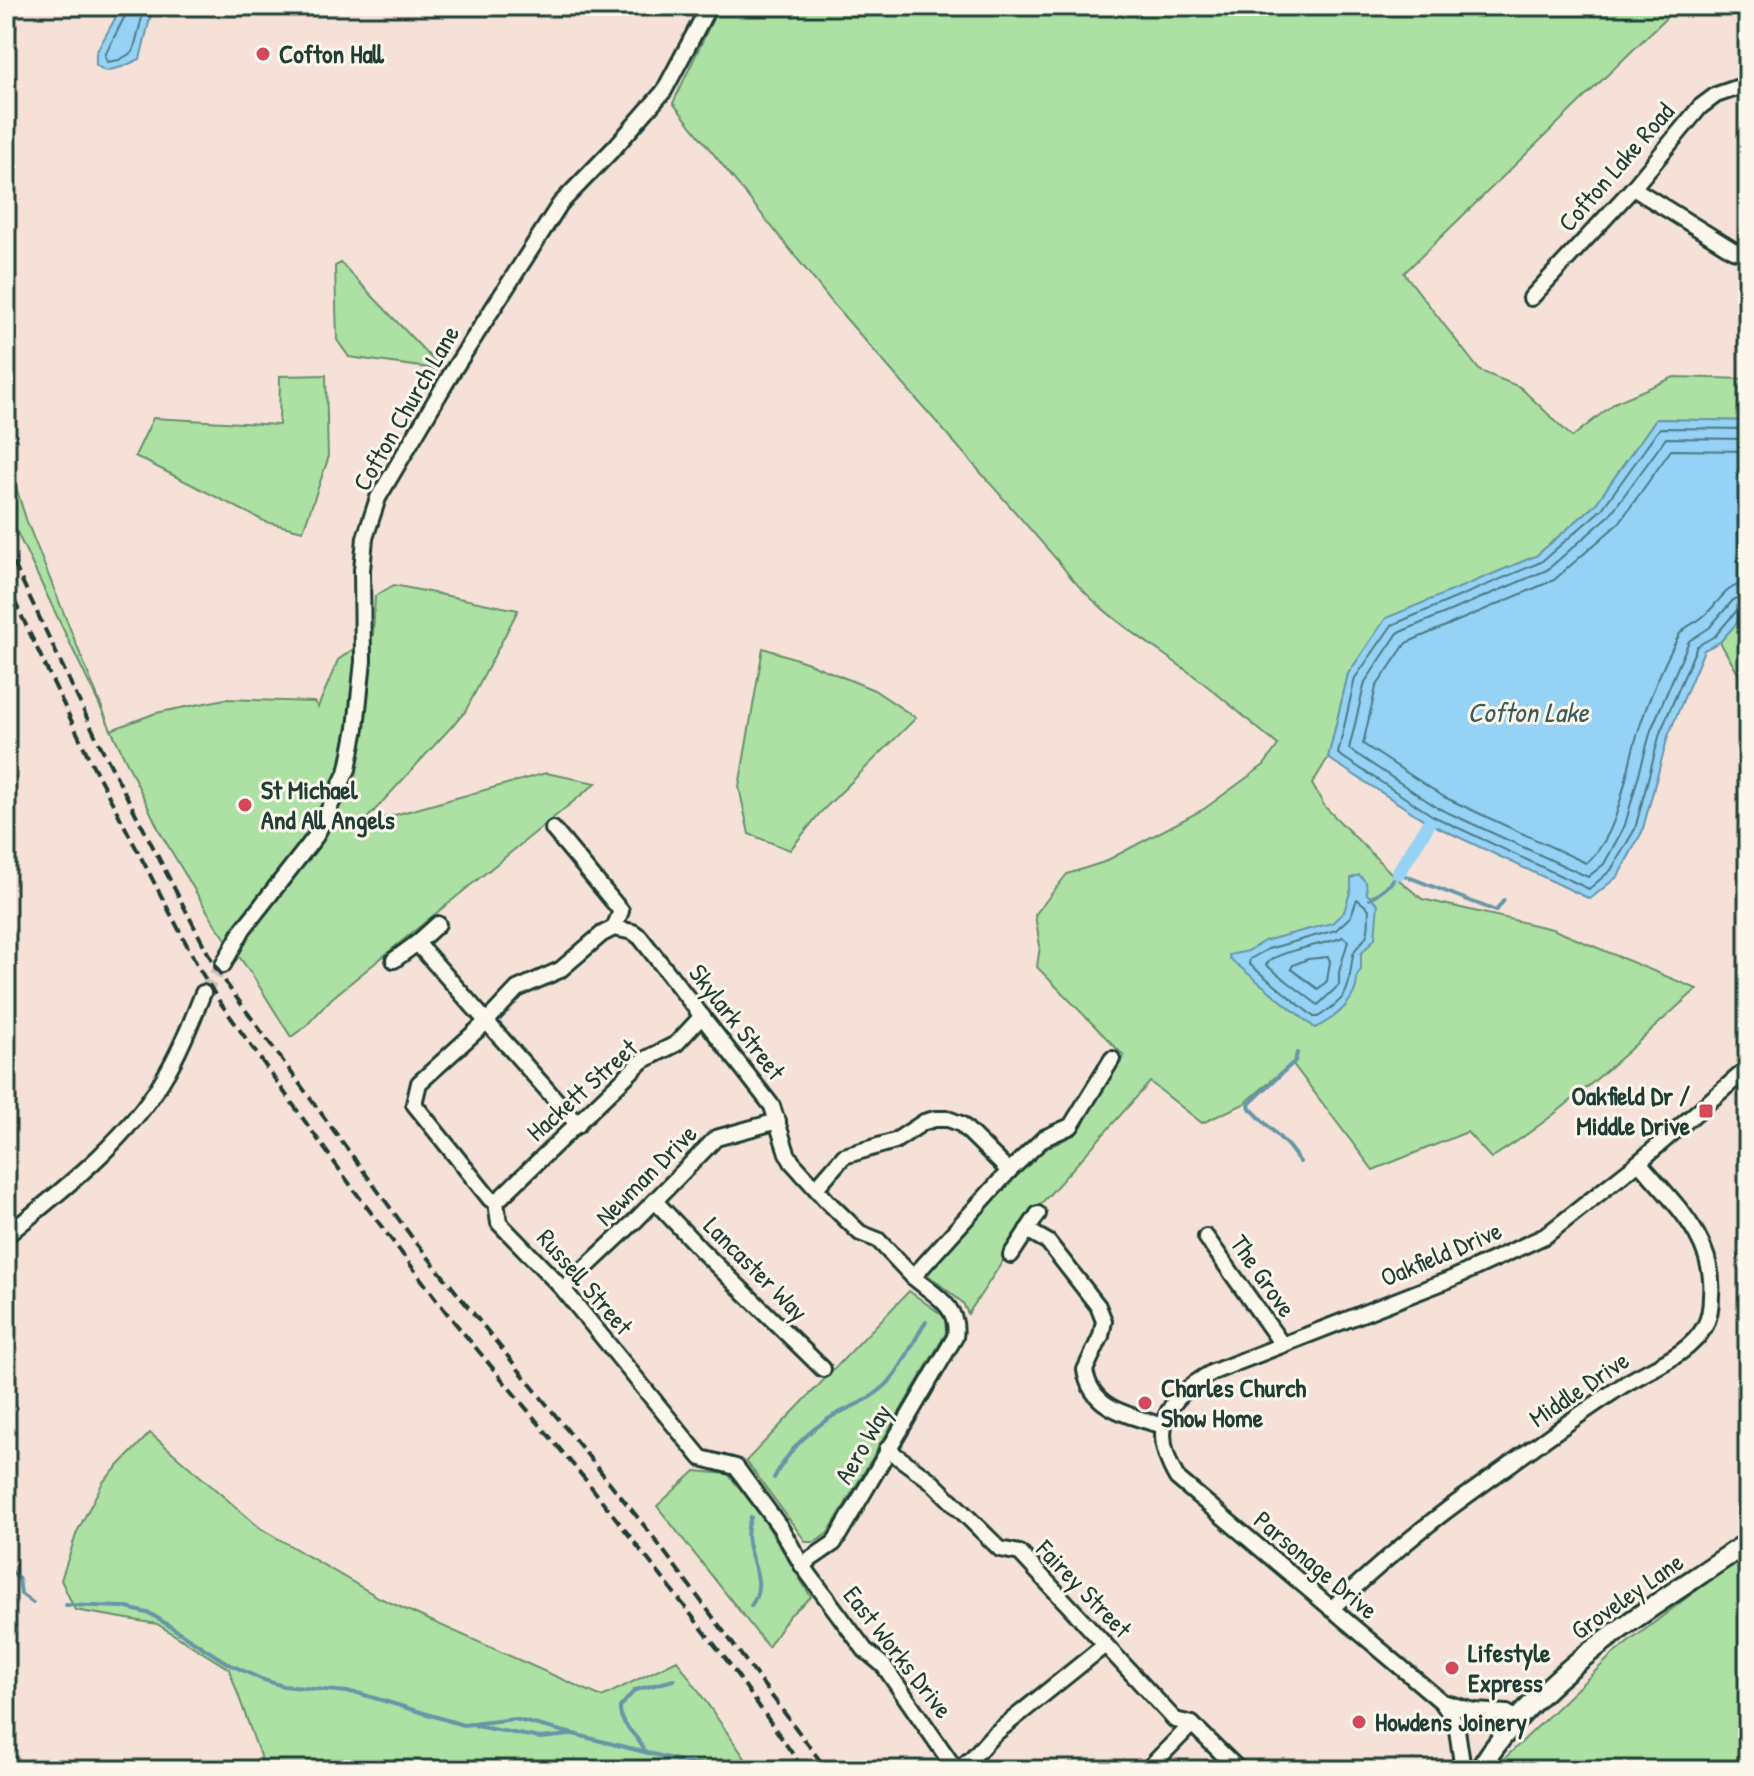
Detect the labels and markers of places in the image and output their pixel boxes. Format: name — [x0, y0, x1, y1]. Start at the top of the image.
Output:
place label: Cofton Hall — [279, 36, 385, 71]
marker: Cofton Hall — [254, 45, 272, 63]
place label: St Michael And All Angels — [261, 772, 395, 838]
marker: St Michael And All Angels — [236, 796, 254, 814]
place label: Oakfield Dr / Middle Drive — [1571, 1078, 1691, 1143]
marker: Oakfield Dr / Middle Drive — [1697, 1102, 1715, 1120]
place label: Charles Church Show Home — [1161, 1370, 1306, 1435]
marker: Charles Church Show Home — [1136, 1394, 1154, 1412]
place label: Lifestyle Express — [1468, 1635, 1551, 1701]
marker: Lifestyle Express — [1443, 1659, 1461, 1677]
place label: Howdens Joinery — [1375, 1704, 1527, 1740]
marker: Howdens Joinery — [1350, 1713, 1368, 1731]

